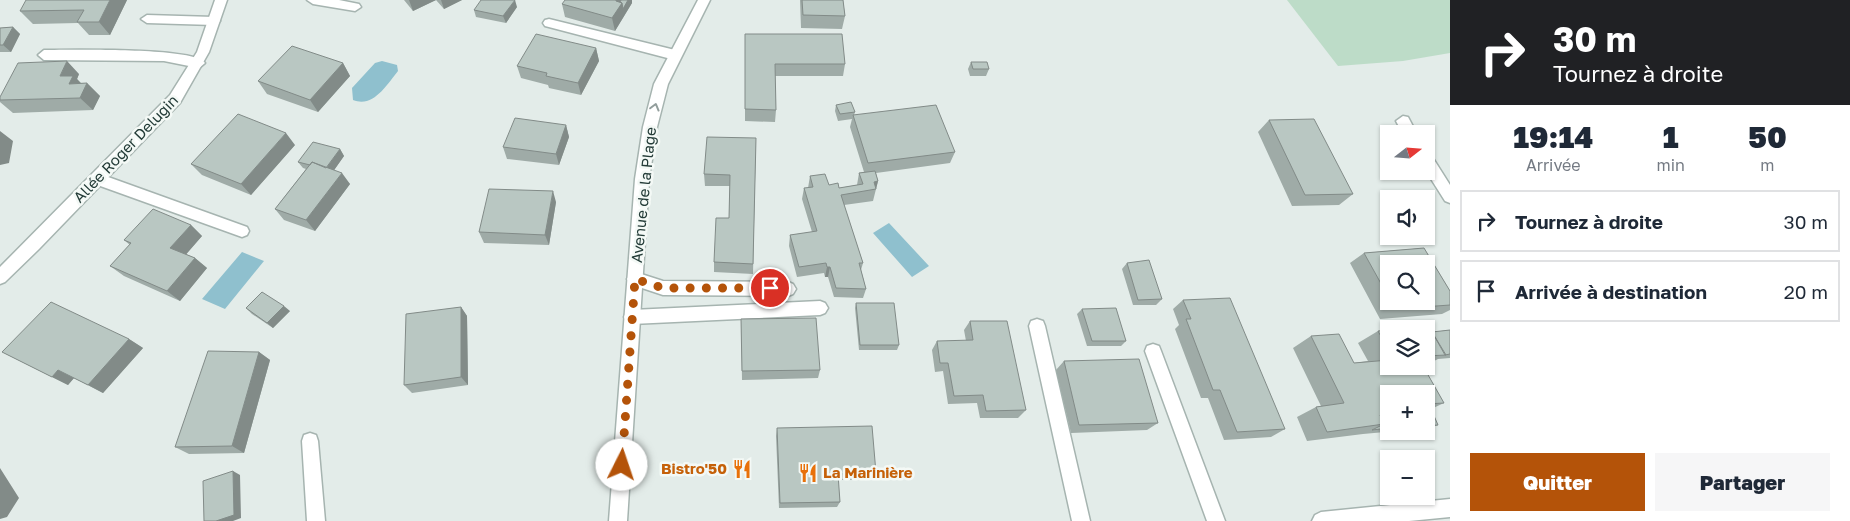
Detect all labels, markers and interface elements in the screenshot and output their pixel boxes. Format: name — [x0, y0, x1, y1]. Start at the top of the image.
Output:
text: 30 m — [1553, 18, 1636, 60]
icon: right — [1470, 20, 1535, 85]
text: Tournez à droite — [1553, 60, 1723, 87]
street label: Allée Roger Delugin — [69, 91, 181, 206]
one-way arrow — [649, 102, 660, 111]
text: 19:14 — [1513, 119, 1593, 155]
text: 1 — [1663, 119, 1679, 155]
text: 50 — [1748, 119, 1787, 155]
north arrow — [1380, 125, 1435, 180]
map controls — [1380, 125, 1435, 505]
street label: Avenue de la Plage — [627, 126, 659, 264]
text: Arrivée — [1526, 155, 1581, 175]
text: min — [1657, 155, 1685, 175]
text: m — [1760, 155, 1774, 175]
button: sound — [1380, 190, 1435, 245]
icon: right — [1472, 207, 1500, 235]
text: Tournez à droite — [1515, 210, 1663, 233]
text: 30 m — [1784, 210, 1828, 233]
button: search — [1380, 255, 1435, 310]
pin — [749, 267, 791, 309]
icon: arrive — [756, 274, 784, 302]
icon: arrive — [1472, 277, 1500, 305]
text: Arrivée à destination — [1515, 280, 1707, 303]
text: 20 m — [1784, 280, 1828, 303]
button: layers — [1380, 320, 1435, 375]
button: + — [1380, 385, 1435, 440]
position arrow — [595, 438, 647, 490]
button: − — [1380, 450, 1435, 505]
button: Quitter — [1470, 453, 1645, 511]
button: Partager — [1655, 453, 1830, 511]
restaurant icon: Bistro'50 — [731, 458, 753, 480]
place label: Bistro'50 — [661, 459, 727, 477]
restaurant icon: La Marinière — [797, 462, 819, 484]
place label: La Marinière — [823, 463, 913, 481]

